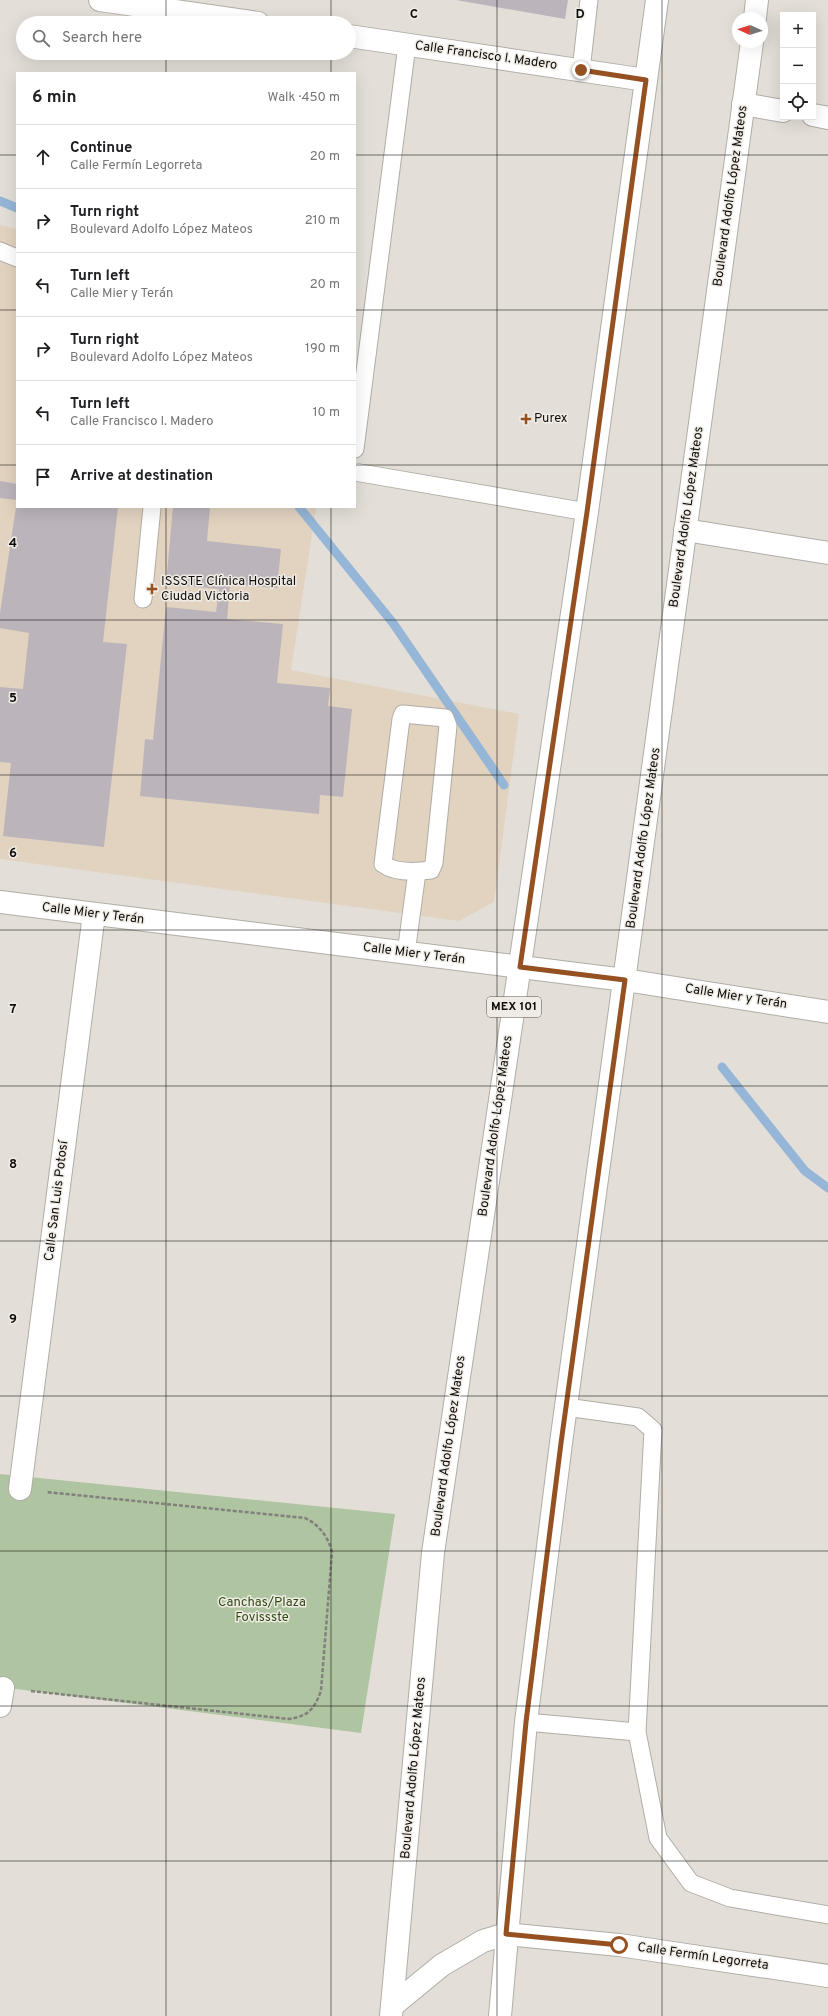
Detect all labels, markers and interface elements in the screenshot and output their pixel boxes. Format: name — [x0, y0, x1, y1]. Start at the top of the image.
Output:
text: C — [410, 7, 418, 23]
text: D — [575, 7, 585, 23]
north arrow — [732, 12, 768, 48]
map controls — [780, 12, 816, 120]
button: + — [780, 12, 816, 48]
search box — [16, 16, 356, 60]
icon: search — [30, 27, 52, 49]
text: Search here — [62, 29, 142, 48]
street label: Calle Francisco I. Madero — [414, 38, 558, 74]
button: − — [780, 48, 816, 84]
route end — [572, 61, 590, 79]
button: locate — [780, 84, 816, 120]
text: 6 min — [32, 87, 76, 109]
text: Walk · 450 m — [268, 90, 340, 106]
street label: Boulevard Adolfo López Mateos — [710, 104, 752, 288]
text: Continue — [70, 139, 132, 158]
icon: ahead — [32, 146, 54, 168]
text: 20 m — [310, 149, 340, 165]
text: Calle Fermín Legorreta — [70, 158, 202, 174]
text: Turn right — [70, 203, 139, 222]
icon: right — [32, 210, 54, 232]
text: 210 m — [305, 213, 340, 229]
text: Boulevard Adolfo López Mateos — [70, 222, 253, 238]
text: Turn left — [70, 267, 130, 286]
icon: left — [32, 274, 54, 296]
text: 20 m — [310, 277, 340, 293]
text: Calle Mier y Terán — [70, 286, 173, 302]
text: Turn right — [70, 331, 139, 350]
icon: right — [32, 338, 54, 360]
text: 190 m — [305, 341, 340, 357]
text: Boulevard Adolfo López Mateos — [70, 350, 253, 366]
text: Turn left — [70, 395, 130, 414]
icon: left — [32, 402, 54, 424]
text: 10 m — [313, 405, 340, 421]
place label: Purex — [534, 411, 568, 427]
text: Calle Francisco I. Madero — [70, 414, 214, 430]
marker: Purex — [521, 414, 531, 424]
street label: Boulevard Adolfo López Mateos — [666, 425, 708, 609]
icon: arrive — [32, 466, 54, 488]
text: Arrive at destination — [70, 467, 213, 486]
text: 4 — [9, 536, 17, 552]
place label: ISSSTE Clínica Hospital Ciudad Victoria — [161, 574, 296, 605]
marker: ISSSTE Clínica Hospital Ciudad Victoria — [146, 583, 158, 595]
text: 5 — [9, 691, 17, 707]
street label: Boulevard Adolfo López Mateos — [623, 746, 665, 930]
text: 6 — [9, 846, 17, 862]
street label: Calle Mier y Terán — [41, 900, 145, 928]
street label: Calle Mier y Terán — [362, 940, 466, 968]
street label: Calle Mier y Terán — [684, 981, 788, 1013]
road number: MEX 101 — [487, 997, 541, 1017]
text: 7 — [10, 1002, 17, 1018]
street label: Boulevard Adolfo López Mateos — [475, 1034, 517, 1218]
street label: Calle San Luis Potosí — [42, 1138, 73, 1262]
text: 8 — [9, 1157, 17, 1173]
text: 9 — [9, 1312, 17, 1328]
street label: Boulevard Adolfo López Mateos — [428, 1354, 470, 1538]
park label: Canchas/Plaza Fovissste — [218, 1595, 306, 1626]
street label: Boulevard Adolfo López Mateos — [398, 1676, 430, 1860]
route start — [610, 1936, 628, 1954]
street label: Calle Fermín Legorreta — [636, 1940, 770, 1974]

